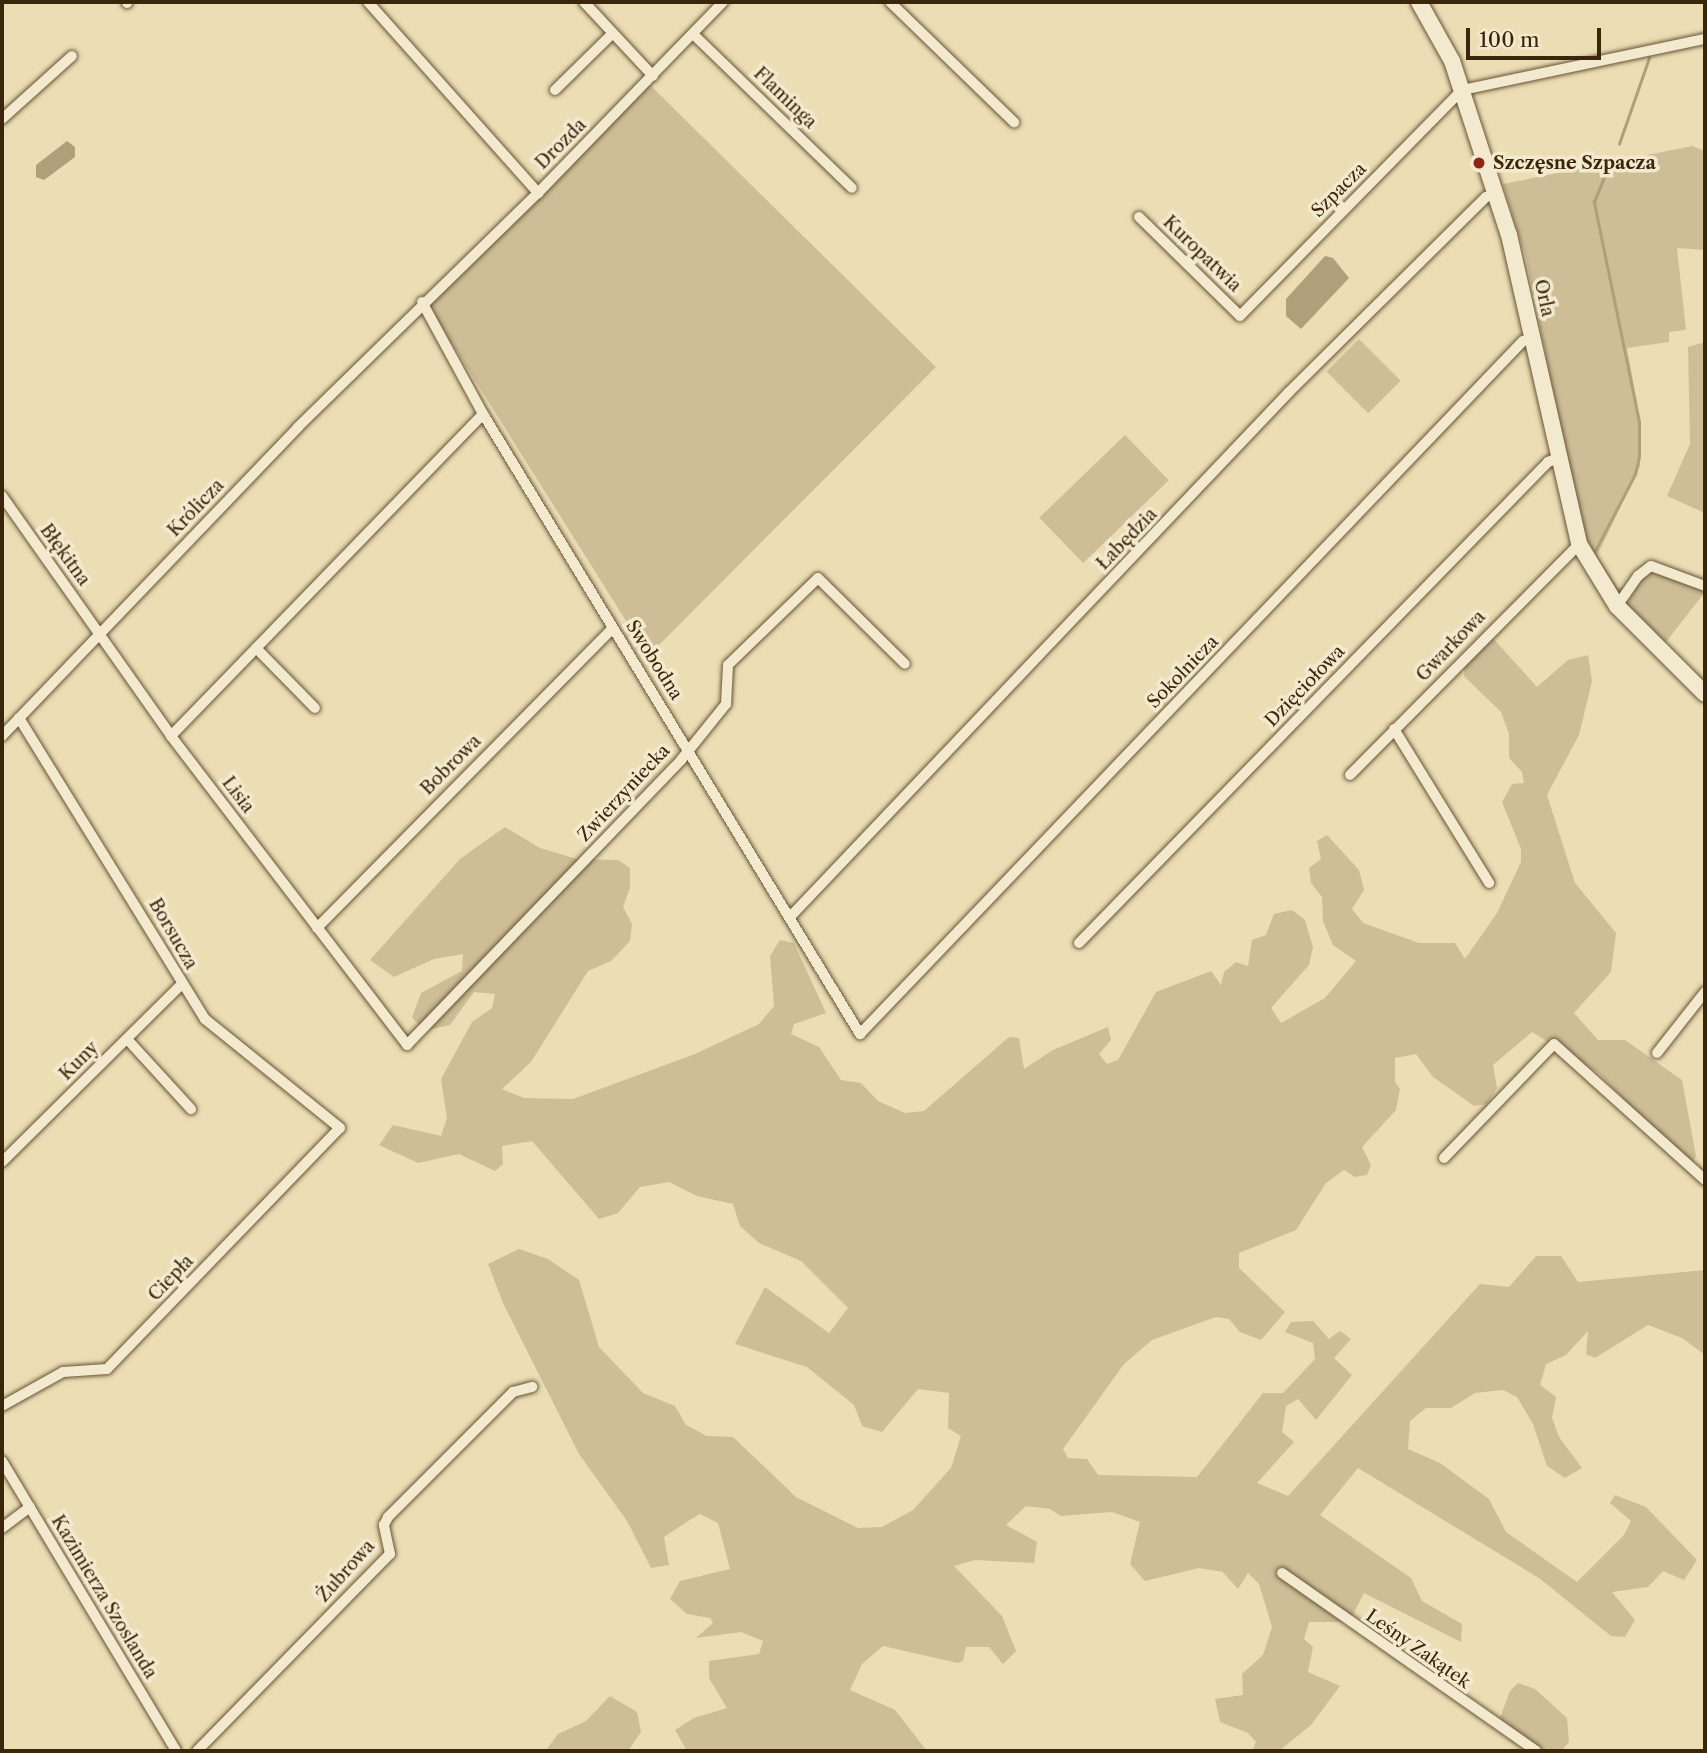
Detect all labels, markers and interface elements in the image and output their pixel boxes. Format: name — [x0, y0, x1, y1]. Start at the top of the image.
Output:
scale bar — [1469, 14, 1604, 58]
text: 100 m — [1479, 27, 1540, 52]
street label: Flaminga — [749, 63, 821, 133]
street label: Drozda — [531, 114, 591, 174]
place label: Szczęsne Szpacza — [1493, 152, 1656, 174]
marker: Szczęsne Szpacza — [1471, 155, 1487, 171]
street label: Szpacza — [1307, 158, 1371, 222]
street label: Kuropatwia — [1158, 211, 1246, 297]
street label: Orla — [1530, 277, 1558, 319]
street label: Królicza — [163, 475, 229, 541]
street label: Łabędzia — [1092, 504, 1162, 574]
street label: Błękitna — [35, 520, 95, 590]
street label: Gwarkowa — [1412, 606, 1490, 686]
street label: Swobodna — [621, 616, 687, 704]
street label: Sokolnicza — [1143, 631, 1223, 713]
street label: Dzięciołowa — [1261, 641, 1349, 731]
street label: Bobrowa — [416, 730, 486, 800]
street label: Zwierzyniecka — [574, 740, 674, 846]
street label: Lisia — [217, 772, 259, 818]
street label: Borsucza — [144, 895, 202, 973]
street label: Kuny — [55, 1037, 103, 1085]
street label: Ciepła — [144, 1251, 198, 1305]
street label: Kazimierza Szoslanda — [47, 1511, 161, 1683]
street label: Żubrowa — [313, 1536, 379, 1606]
street label: Leśny Zakątek — [1361, 1605, 1475, 1693]

